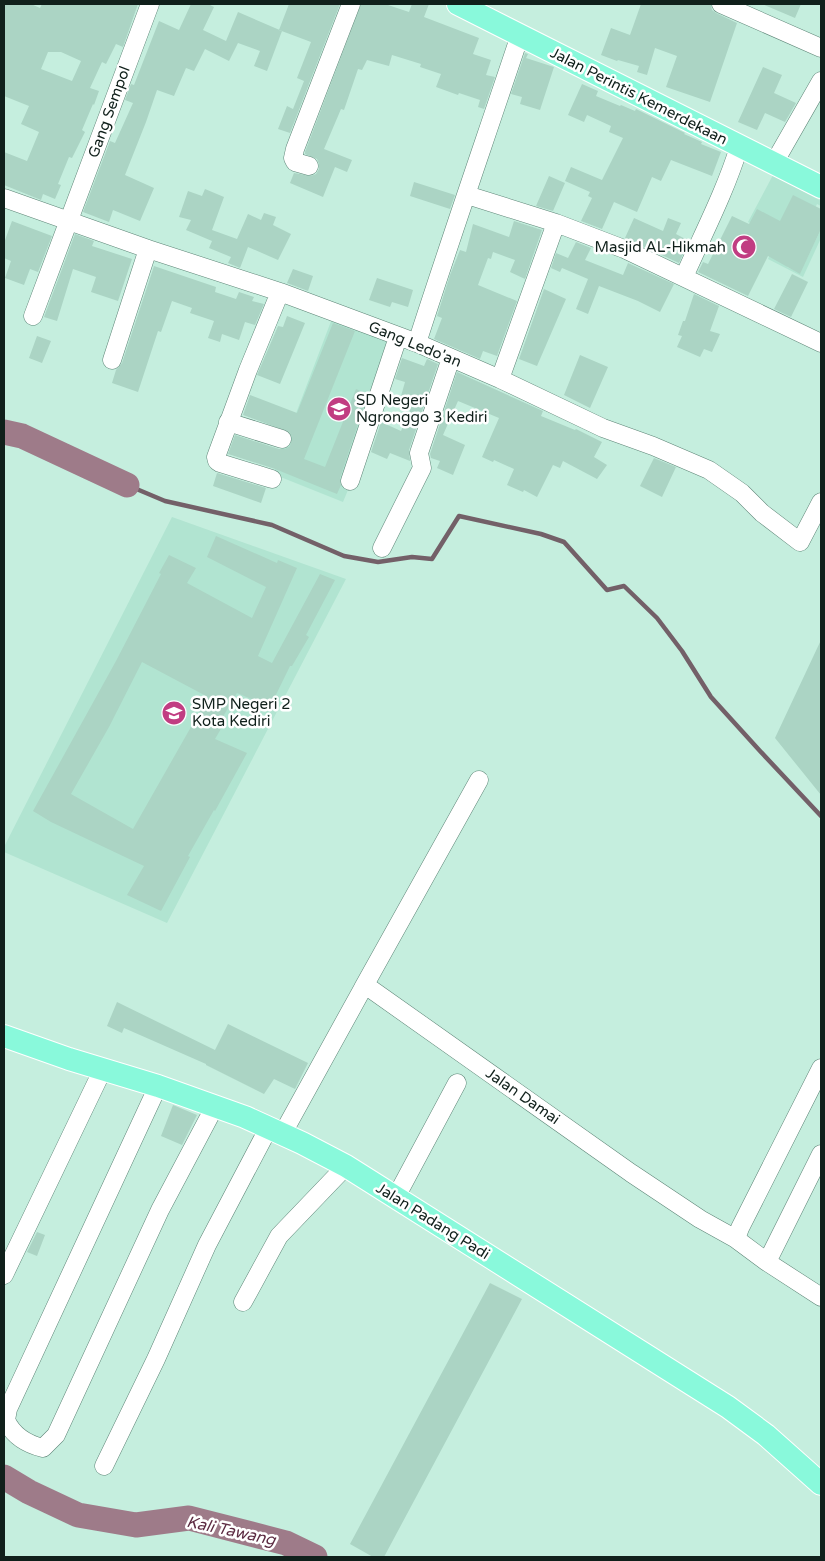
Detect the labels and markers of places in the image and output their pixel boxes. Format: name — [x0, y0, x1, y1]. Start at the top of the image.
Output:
mosque icon: Masjid AL-Hikmah — [731, 234, 757, 260]
place label: Masjid AL-Hikmah — [595, 238, 726, 256]
place label: SD Negeri Ngronggo 3 Kediri — [356, 391, 488, 426]
school or university icon: SD Negeri Ngronggo 3 Kediri — [326, 396, 352, 422]
place label: SMP Negeri 2 Kota Kediri — [192, 695, 291, 730]
school or university icon: SMP Negeri 2 Kota Kediri — [161, 700, 187, 726]

